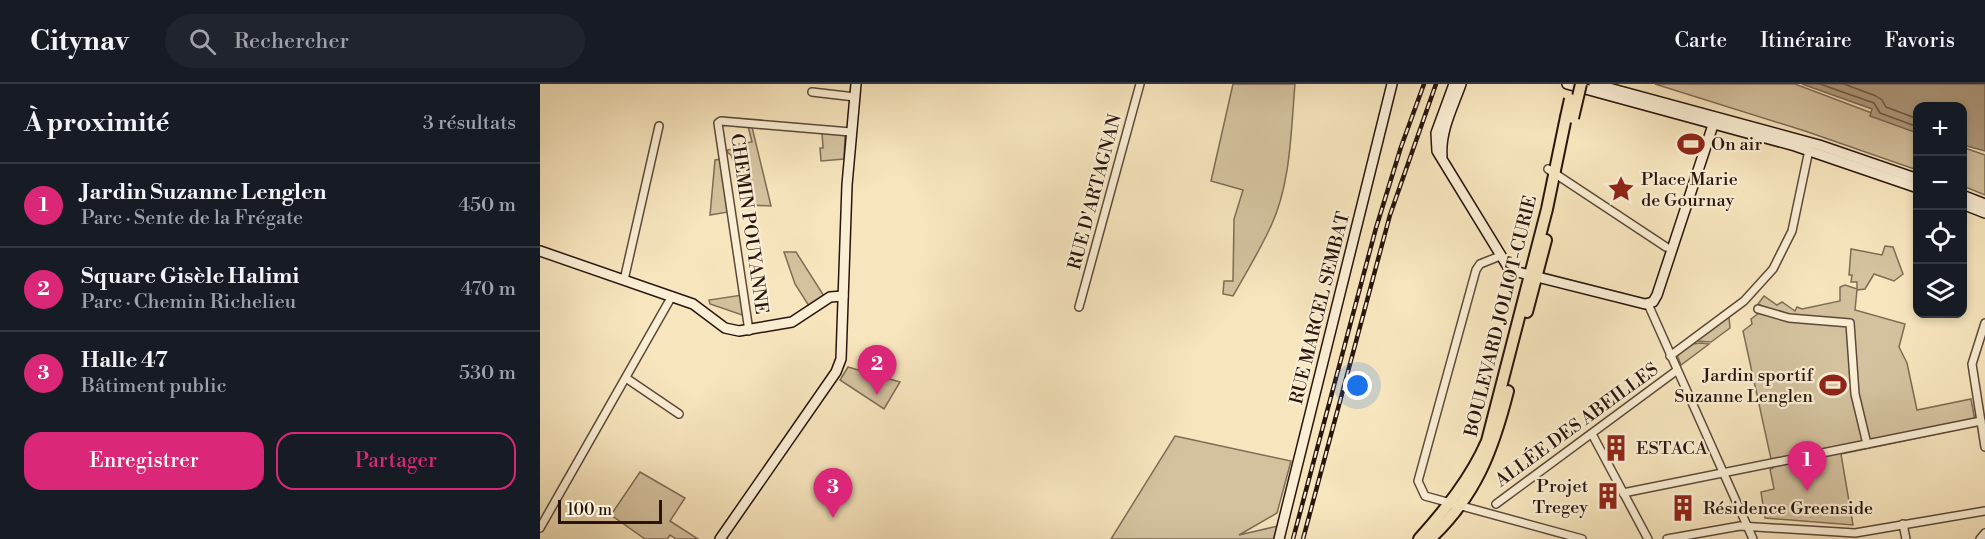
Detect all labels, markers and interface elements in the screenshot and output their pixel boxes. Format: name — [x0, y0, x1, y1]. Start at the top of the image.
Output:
search box — [165, 14, 585, 68]
text: Citynav — [30, 24, 129, 59]
icon: search — [186, 25, 219, 58]
text: Rechercher — [234, 28, 349, 55]
text: Carte — [1675, 28, 1727, 54]
text: Itinéraire — [1760, 28, 1852, 54]
text: Favoris — [1885, 28, 1955, 54]
map controls — [1913, 102, 1967, 318]
button: + — [1913, 102, 1967, 156]
text: À proximité — [24, 107, 169, 139]
text: 3 résultats — [423, 111, 516, 136]
street label: RUE D'ARTAGNAN — [1063, 111, 1127, 272]
sports icon: On air — [1676, 129, 1706, 159]
street label: CHEMIN POUYANNE — [725, 132, 773, 316]
place label: On air — [1711, 133, 1763, 156]
button: − — [1913, 156, 1967, 210]
place label: Place Marie de Gournay — [1641, 168, 1738, 212]
place icon: Place Marie de Gournay — [1606, 174, 1636, 204]
text: Jardin Suzanne Lenglen — [81, 179, 326, 206]
text: 1 — [39, 193, 48, 218]
text: 450 m — [458, 193, 516, 218]
street label: BOULEVARD JOLIOT-CURIE — [1460, 193, 1542, 440]
text: Parc · Sente de la Frégate — [81, 206, 303, 231]
street label: RUE MARCEL SEMBAT — [1285, 209, 1355, 407]
button: locate — [1913, 210, 1967, 264]
text: Square Gisèle Halimi — [81, 263, 299, 290]
button: layers — [1913, 264, 1967, 318]
text: 2 — [37, 277, 50, 302]
text: 470 m — [460, 277, 516, 302]
text: Parc · Chemin Richelieu — [81, 290, 296, 315]
pin: 2 — [858, 346, 896, 395]
text: Halle 47 — [81, 347, 168, 374]
street label: ALLÉE DES ABEILLES — [1490, 358, 1663, 493]
text: 3 — [37, 361, 50, 386]
text: 530 m — [459, 361, 516, 386]
place label: Jardin sportif Suzanne Lenglen — [1674, 364, 1814, 408]
sports icon: Jardin sportif Suzanne Lenglen — [1818, 370, 1848, 400]
your location — [1343, 371, 1372, 400]
text: Bâtiment public — [81, 374, 227, 399]
button: Enregistrer — [24, 432, 264, 490]
button: Partager — [276, 432, 516, 490]
building icon: ESTACA — [1601, 433, 1631, 463]
place label: ESTACA — [1636, 437, 1708, 460]
pin: 1 — [1788, 442, 1826, 491]
pin: 3 — [814, 468, 852, 518]
place label: Projet Tregey — [1533, 475, 1589, 519]
building icon: Projet Tregey — [1593, 481, 1623, 511]
building icon: Résidence Greenside — [1668, 493, 1698, 523]
scale bar — [558, 497, 662, 524]
place label: Résidence Greenside — [1703, 497, 1873, 520]
text: 100 m — [567, 500, 612, 520]

